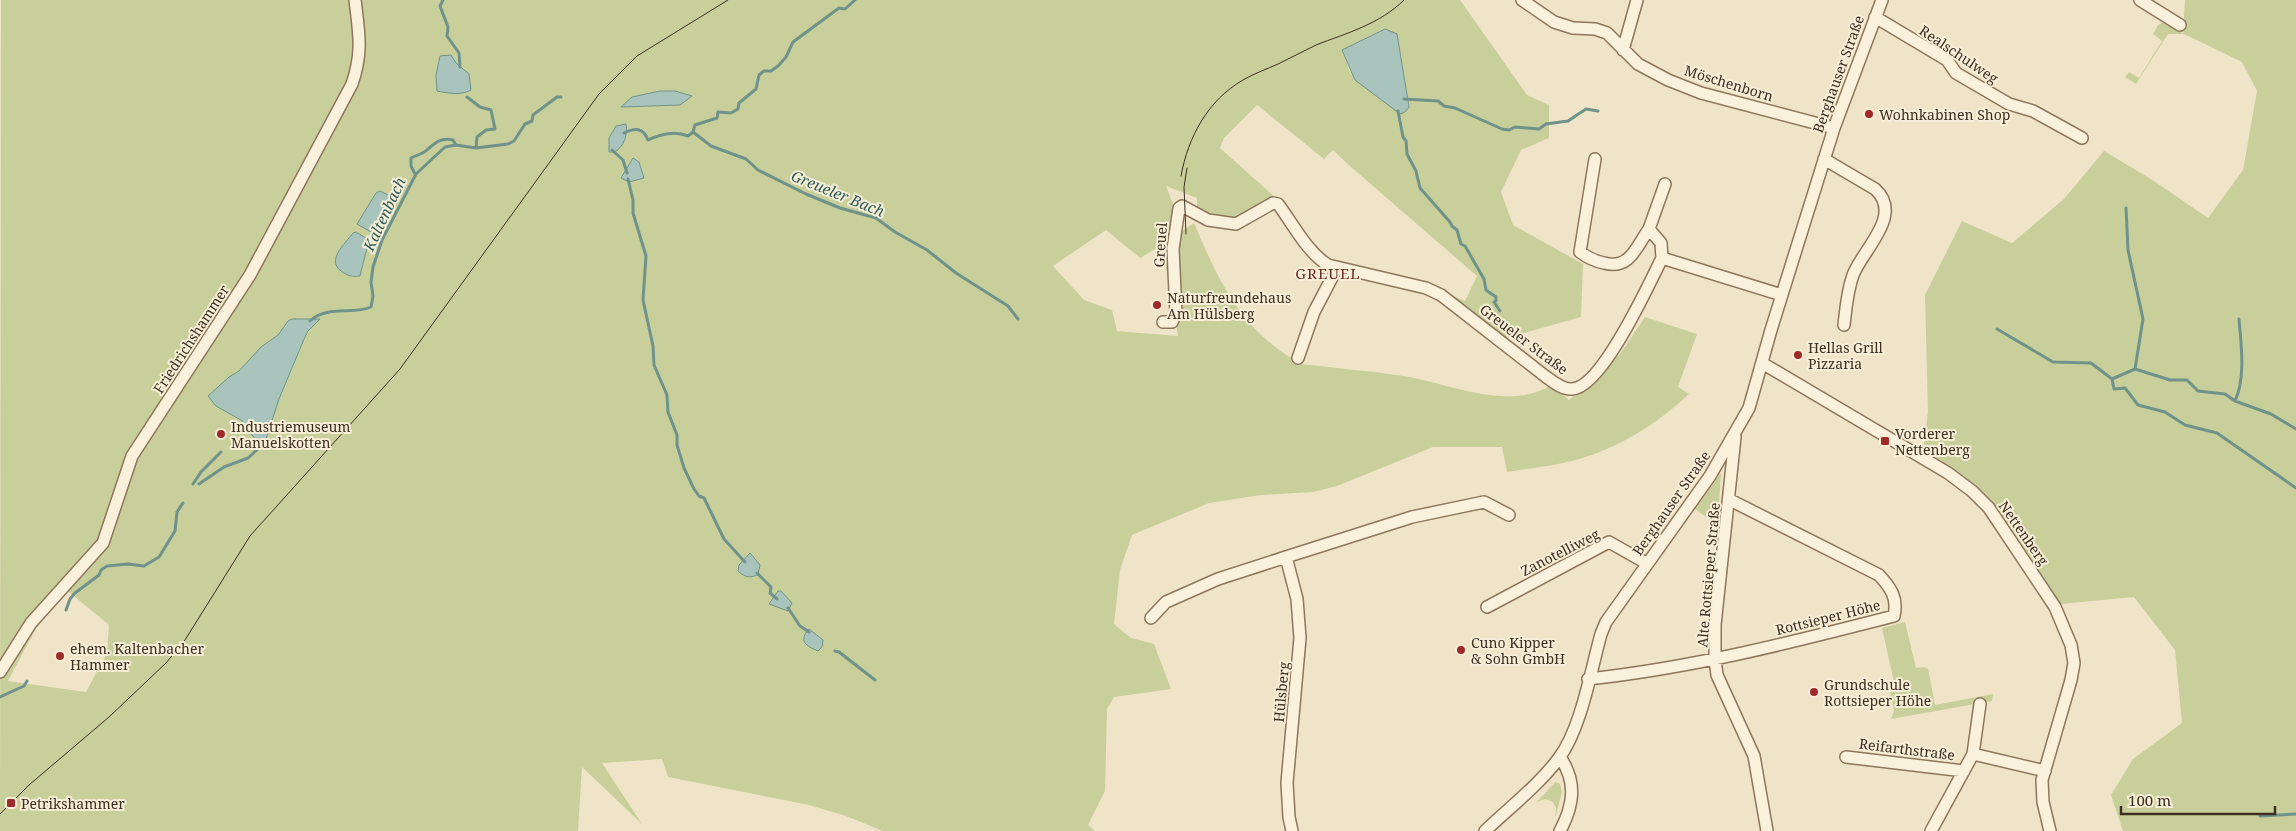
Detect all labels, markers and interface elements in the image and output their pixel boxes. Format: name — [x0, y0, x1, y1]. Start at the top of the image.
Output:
street label: Berghauser Straße — [1808, 13, 1868, 135]
street label: Realschulweg — [1916, 21, 2003, 88]
street label: Möschenborn — [1682, 60, 1776, 106]
place label: Wohnkabinen Shop — [1879, 105, 2010, 124]
marker: Wohnkabinen Shop — [1863, 108, 1875, 120]
water label: Greueler Bach — [788, 165, 888, 221]
water label: Kaltenbach — [358, 174, 410, 255]
street label: Greuel — [1149, 221, 1171, 268]
district label: GREUEL — [1295, 263, 1361, 283]
street label: Friedrichshammer — [149, 281, 233, 397]
place label: Naturfreundehaus Am Hülsberg — [1167, 288, 1291, 323]
marker: Naturfreundehaus Am Hülsberg — [1151, 299, 1163, 311]
street label: Greueler Straße — [1476, 300, 1572, 378]
place label: Hellas Grill Pizzaria — [1808, 338, 1884, 373]
marker: Hellas Grill Pizzaria — [1792, 349, 1804, 361]
place label: Industriemuseum Manuelskotten — [231, 417, 351, 452]
place label: Vorderer Nettenberg — [1895, 424, 1970, 459]
marker: Industriemuseum Manuelskotten — [215, 428, 227, 440]
marker: Vorderer Nettenberg — [1879, 435, 1891, 447]
street label: Berghauser Straße — [1628, 447, 1714, 559]
street label: Nettenberg — [1995, 497, 2053, 569]
street label: Alte Rottsieper Straße — [1692, 502, 1724, 648]
street label: Zanotelliweg — [1517, 524, 1603, 580]
street label: Rottsieper Höhe — [1774, 595, 1882, 639]
place label: Cuno Kipper & Sohn GmbH — [1471, 633, 1565, 668]
place label: ehem. Kaltenbacher Hammer — [70, 639, 204, 674]
marker: Cuno Kipper & Sohn GmbH — [1455, 644, 1467, 656]
marker: ehem. Kaltenbacher Hammer — [54, 650, 66, 662]
street label: Hülsberg — [1269, 660, 1293, 723]
place label: Grundschule Rottsieper Höhe — [1824, 675, 1931, 710]
marker: Grundschule Rottsieper Höhe — [1808, 686, 1820, 698]
street label: Reifarthstraße — [1858, 734, 1956, 764]
scale bar — [2121, 784, 2275, 816]
text: 100 m — [2128, 790, 2171, 810]
place label: Petrikshammer — [21, 794, 125, 813]
marker: Petrikshammer — [5, 797, 17, 809]

